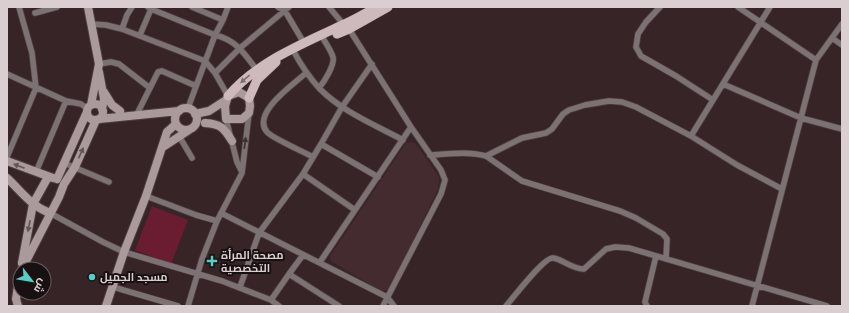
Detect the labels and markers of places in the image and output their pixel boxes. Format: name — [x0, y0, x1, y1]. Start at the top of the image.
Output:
place label: مصحة المرأة التخصصية — [221, 247, 283, 275]
marker: مصحة المرأة التخصصية — [206, 255, 218, 267]
place label: مسجد الجميل — [100, 269, 168, 284]
marker: مسجد الجميل — [87, 272, 97, 282]

